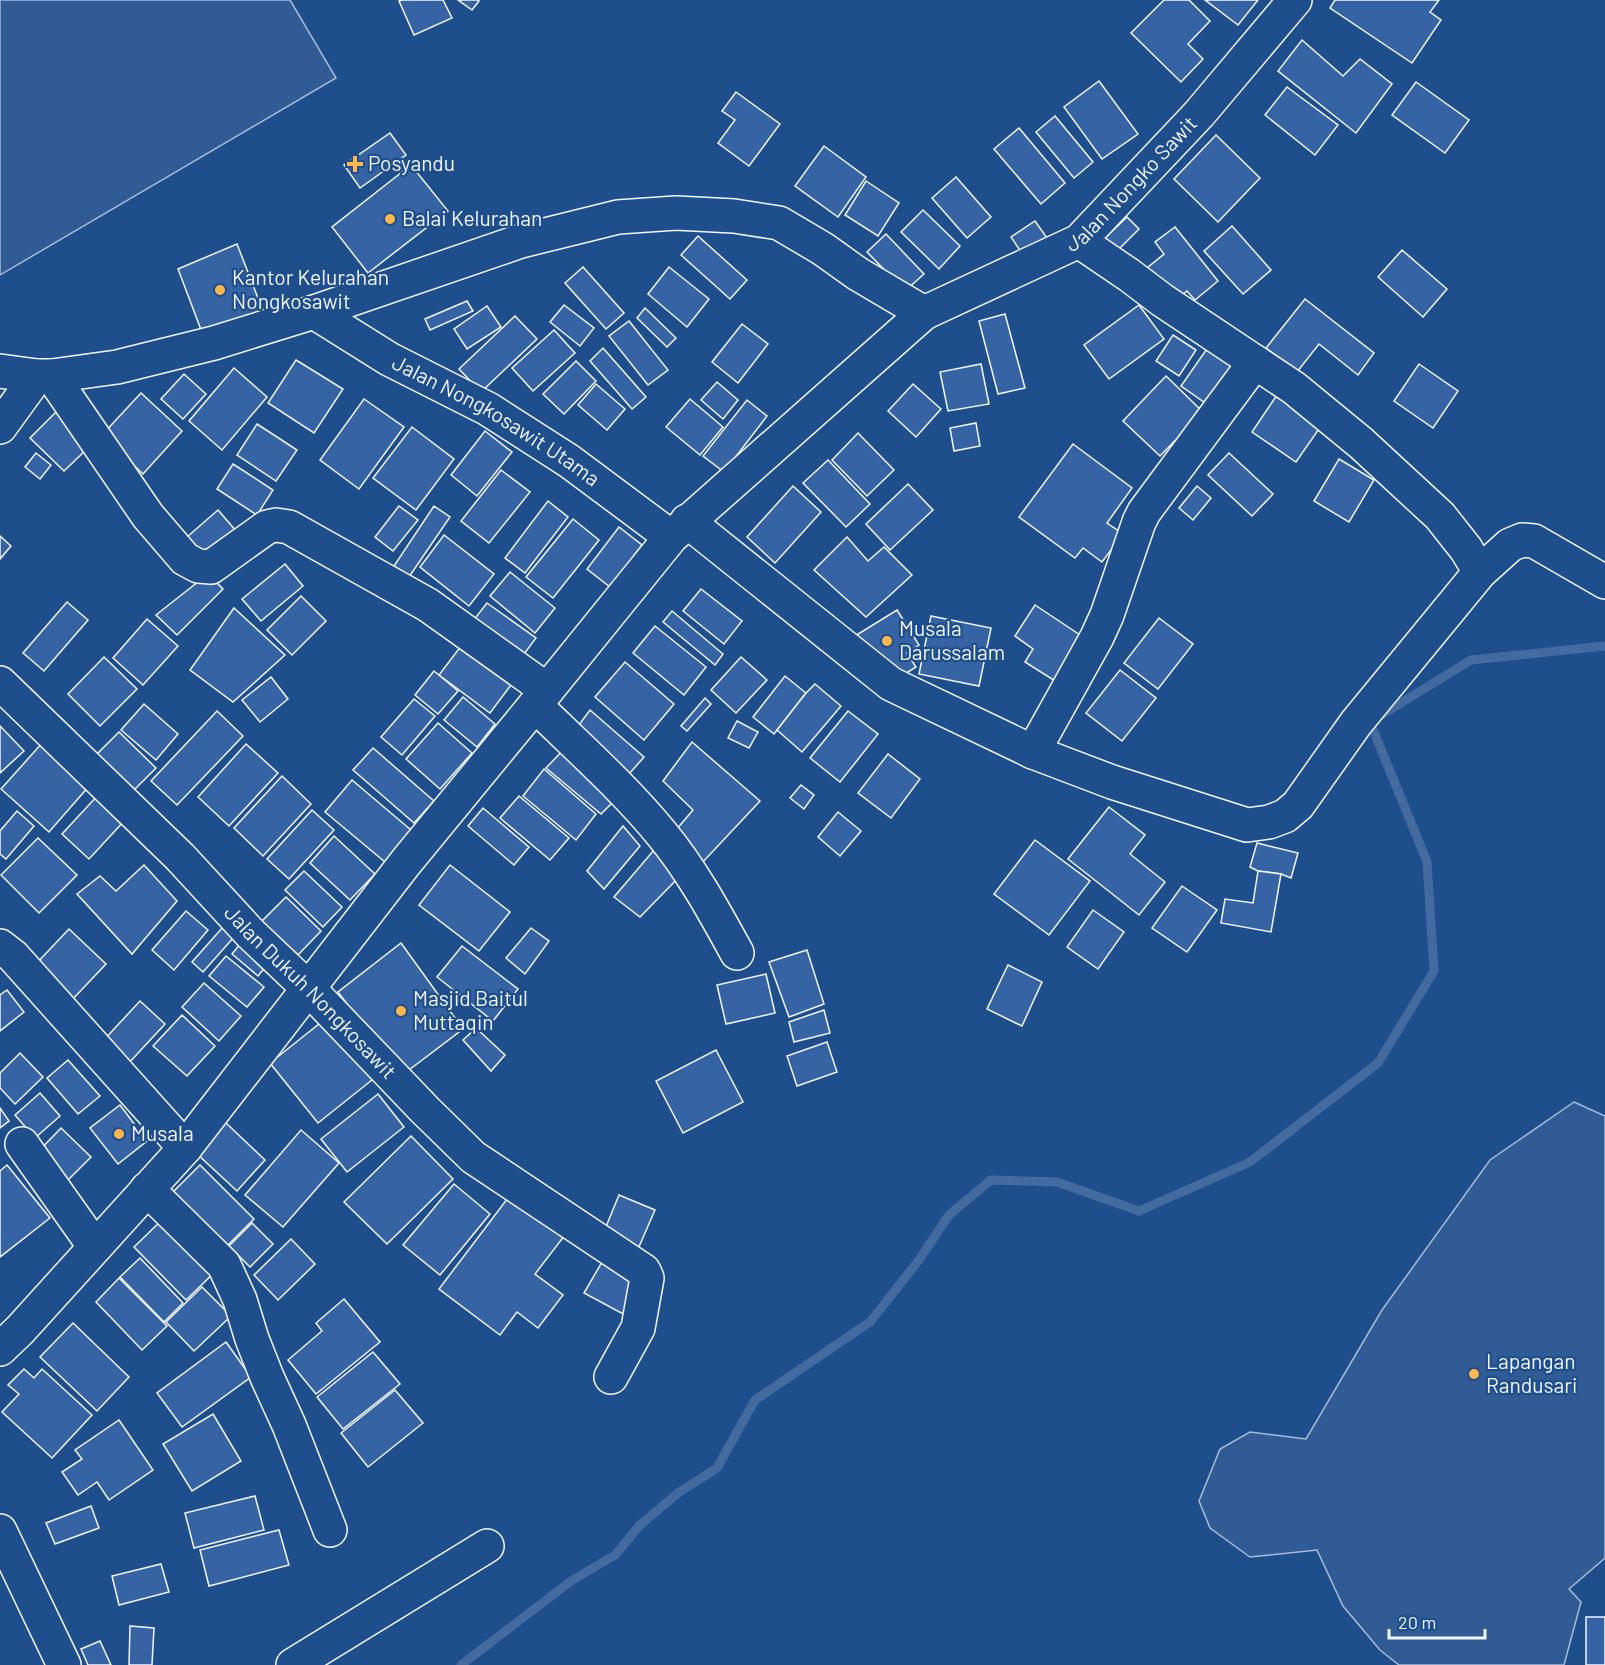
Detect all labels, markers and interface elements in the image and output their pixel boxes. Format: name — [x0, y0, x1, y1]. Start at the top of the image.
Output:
street label: Jalan Nongko Sawit — [1062, 110, 1201, 256]
place label: Posyandu — [368, 150, 455, 175]
marker: Posyandu — [346, 155, 364, 173]
place label: Balai Kelurahan — [402, 205, 542, 230]
marker: Balai Kelurahan — [383, 212, 397, 226]
place label: Kantor Kelurahan Nongkosawit — [232, 264, 389, 313]
marker: Kantor Kelurahan Nongkosawit — [213, 283, 227, 297]
street label: Jalan Nongkosawit Utama — [389, 349, 605, 491]
place label: Musala Darussalam — [899, 615, 1005, 664]
marker: Musala Darussalam — [880, 634, 894, 648]
street label: Jalan Dukuh Nongkosawit — [220, 899, 402, 1083]
place label: Masjid Baitul Muttaqin — [413, 985, 528, 1034]
marker: Masjid Baitul Muttaqin — [394, 1004, 408, 1018]
place label: Musala — [131, 1120, 194, 1145]
marker: Musala — [112, 1127, 126, 1141]
place label: Lapangan Randusari — [1486, 1348, 1577, 1397]
marker: Lapangan Randusari — [1467, 1367, 1481, 1381]
scale bar — [1389, 1602, 1485, 1640]
text: 20 m — [1398, 1611, 1436, 1633]

